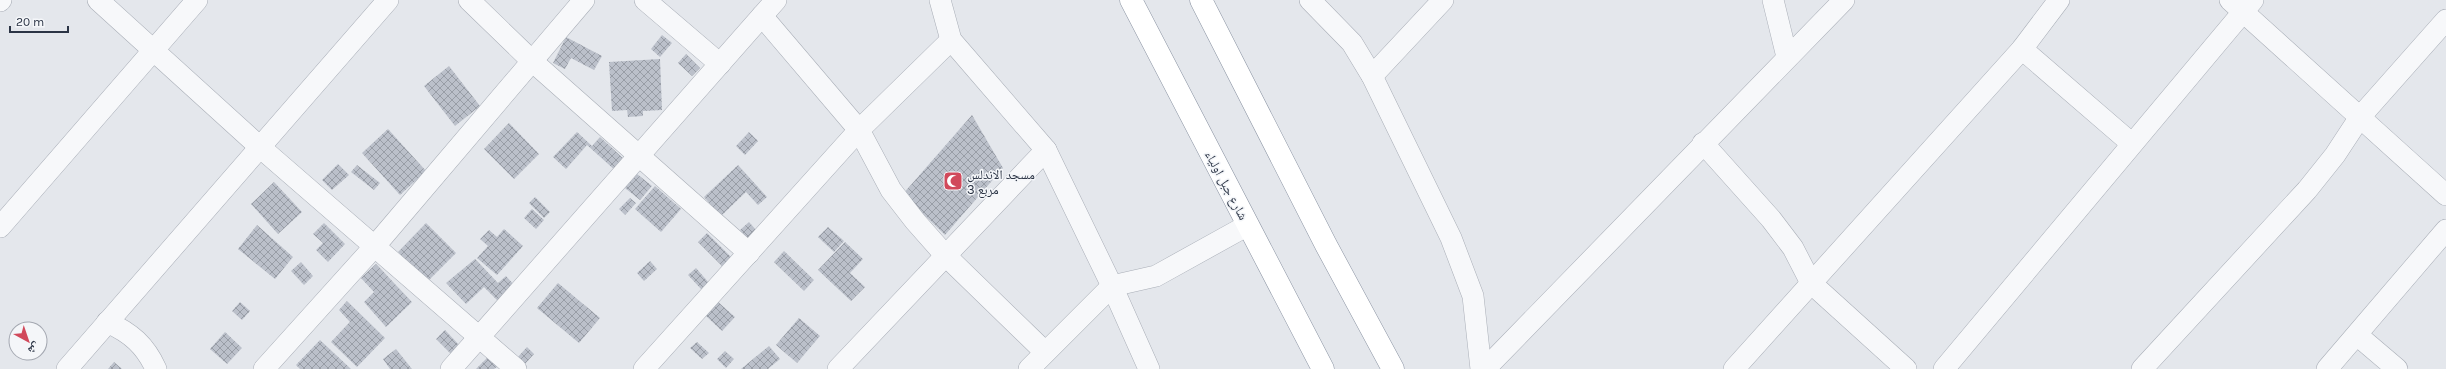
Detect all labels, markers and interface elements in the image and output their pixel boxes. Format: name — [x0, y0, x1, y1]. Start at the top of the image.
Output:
scale bar — [10, 8, 68, 34]
text: 20 m — [16, 15, 44, 29]
street label: شارع جبل اولياء — [1200, 148, 1251, 223]
place label: مسجد الاندلس مربع 3 — [967, 167, 1035, 199]
mosque icon: مسجد الاندلس مربع 3 — [942, 170, 964, 192]
north arrow — [8, 321, 48, 361]
text: ش — [25, 339, 43, 357]

